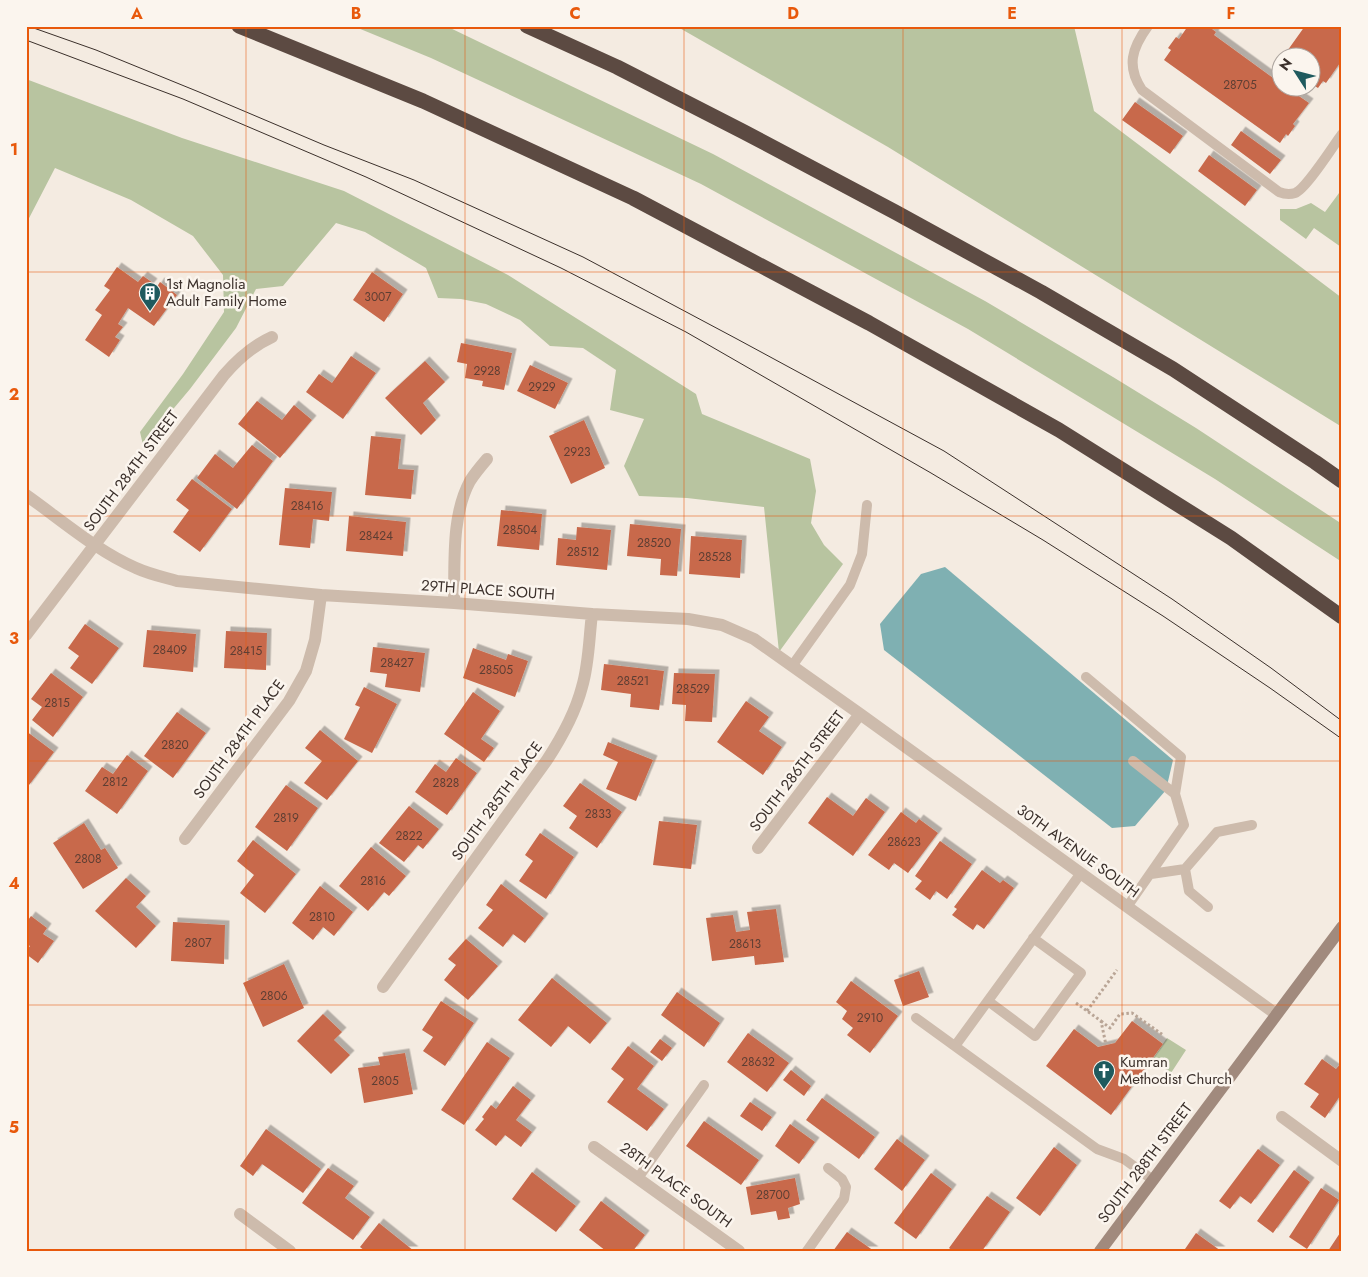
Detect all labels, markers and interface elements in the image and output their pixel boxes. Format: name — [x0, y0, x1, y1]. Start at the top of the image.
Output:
text: A — [130, 2, 143, 25]
text: B — [351, 2, 361, 25]
text: C — [569, 2, 581, 25]
text: D — [787, 2, 799, 25]
text: E — [1007, 2, 1017, 25]
text: F — [1227, 2, 1235, 25]
north arrow — [1270, 48, 1320, 98]
text: N — [1274, 54, 1297, 75]
house number: 28705 — [1223, 76, 1257, 94]
text: 1 — [10, 138, 18, 161]
place label: 1st Magnolia Adult Family Home — [166, 273, 287, 312]
building icon: 1st Magnolia Adult Family Home — [138, 281, 162, 312]
house number: 3007 — [364, 288, 392, 306]
house number: 2928 — [473, 362, 501, 380]
house number: 2929 — [528, 378, 556, 396]
text: 2 — [9, 383, 19, 406]
street label: SOUTH 284TH STREET — [78, 406, 184, 536]
house number: 2923 — [563, 443, 591, 461]
house number: 28416 — [291, 497, 323, 515]
house number: 28504 — [503, 521, 537, 539]
house number: 28424 — [359, 527, 393, 545]
house number: 28520 — [637, 534, 671, 552]
house number: 28512 — [567, 543, 599, 561]
house number: 28528 — [698, 548, 732, 566]
street label: 29TH PLACE SOUTH — [420, 574, 556, 606]
text: 3 — [9, 627, 19, 650]
house number: 28409 — [153, 641, 187, 659]
house number: 28415 — [230, 642, 263, 660]
house number: 28427 — [380, 654, 414, 672]
house number: 28505 — [479, 661, 513, 679]
house number: 28521 — [617, 672, 649, 690]
street label: SOUTH 284TH PLACE — [188, 675, 290, 803]
house number: 28529 — [676, 680, 710, 698]
house number: 2815 — [44, 694, 70, 712]
street label: SOUTH 286TH STREET — [744, 706, 850, 836]
house number: 2820 — [161, 736, 189, 754]
street label: SOUTH 285TH PLACE — [446, 737, 548, 865]
house number: 2812 — [102, 773, 128, 791]
house number: 2828 — [433, 774, 459, 792]
street label: 30TH AVENUE SOUTH — [1012, 799, 1144, 903]
house number: 2833 — [585, 805, 612, 823]
house number: 2819 — [273, 809, 299, 827]
house number: 2822 — [395, 827, 423, 845]
house number: 28623 — [887, 833, 921, 851]
house number: 2808 — [74, 850, 102, 868]
text: 4 — [8, 872, 20, 895]
house number: 2816 — [360, 872, 386, 890]
house number: 2810 — [309, 908, 335, 926]
house number: 2807 — [185, 934, 212, 952]
house number: 28613 — [729, 935, 762, 953]
house number: 2806 — [260, 987, 288, 1005]
house number: 2910 — [857, 1009, 883, 1027]
place label: Kumran Methodist Church — [1120, 1051, 1232, 1090]
house number: 28632 — [741, 1053, 775, 1071]
church icon: Kumran Methodist Church — [1092, 1059, 1116, 1090]
house number: 2805 — [371, 1072, 399, 1090]
street label: SOUTH 288TH STREET — [1092, 1098, 1198, 1228]
text: 5 — [9, 1116, 19, 1139]
street label: 28TH PLACE SOUTH — [616, 1137, 736, 1233]
house number: 28700 — [756, 1186, 790, 1204]

